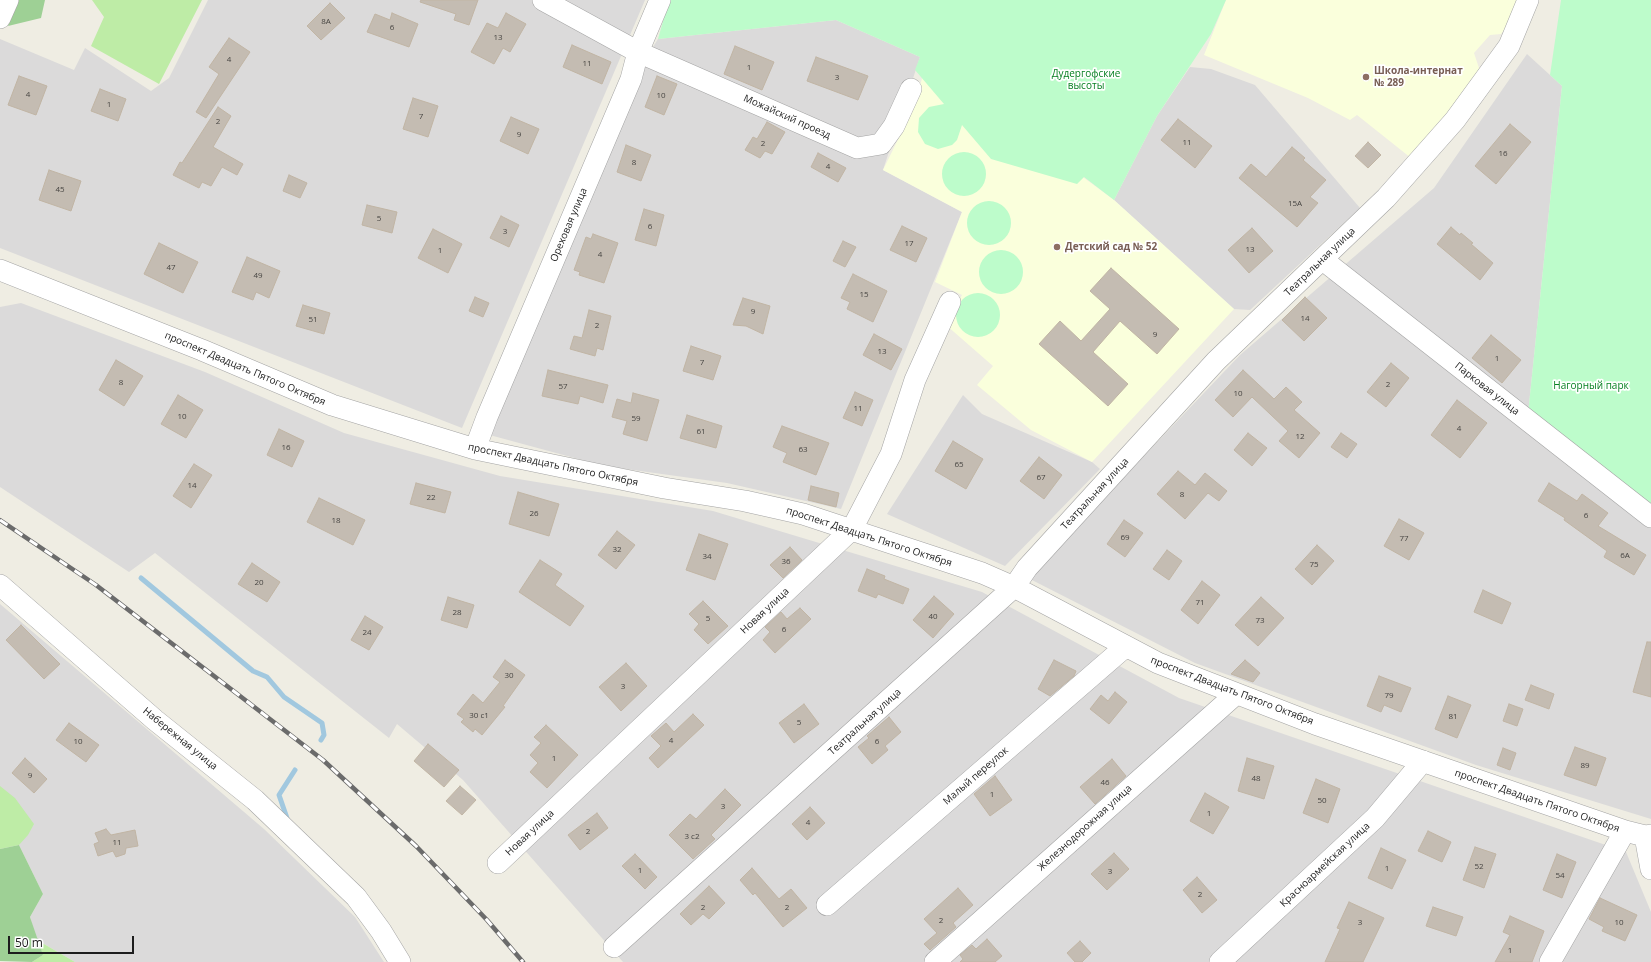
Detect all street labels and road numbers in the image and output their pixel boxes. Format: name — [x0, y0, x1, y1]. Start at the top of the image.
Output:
street label: Можайский проезд — [742, 92, 832, 142]
street label: Ореховая улица — [548, 186, 590, 264]
street label: Театральная улица — [1282, 225, 1358, 299]
street label: проспект Двадцать Пятого Октября — [163, 330, 327, 408]
street label: Парковая улица — [1452, 360, 1522, 418]
street label: проспект Двадцать Пятого Октября — [467, 441, 639, 489]
street label: Театральная улица — [1059, 456, 1131, 532]
street label: проспект Двадцать Пятого Октября — [785, 504, 953, 570]
street label: Новая улица — [738, 586, 792, 636]
street label: проспект Двадцать Пятого Октября — [1149, 654, 1315, 728]
street label: Театральная улица — [826, 686, 904, 758]
street label: Набережная улица — [140, 705, 220, 773]
street label: Малый переулок — [941, 744, 1011, 808]
street label: проспект Двадцать Пятого Октября — [1453, 767, 1621, 835]
street label: Железнодорожная улица — [1035, 782, 1135, 874]
street label: Новая улица — [503, 808, 557, 858]
street label: Красноармейская улица — [1278, 820, 1372, 910]

